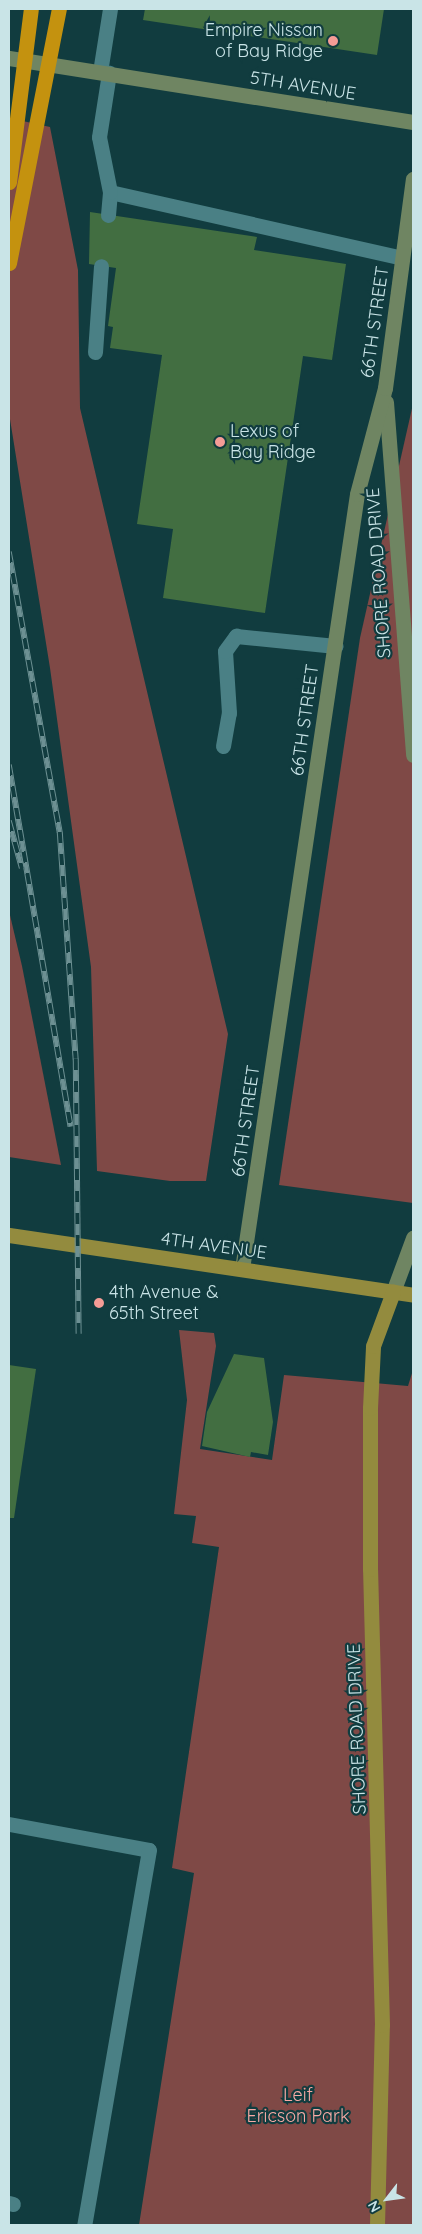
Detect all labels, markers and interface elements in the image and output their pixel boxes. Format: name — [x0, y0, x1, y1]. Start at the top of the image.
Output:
place label: Empire Nissan of Bay Ridge — [205, 20, 323, 62]
marker: Empire Nissan of Bay Ridge — [327, 35, 339, 47]
street label: 5TH AVENUE — [249, 67, 357, 105]
street label: 66TH STREET — [356, 265, 394, 379]
place label: Lexus of Bay Ridge — [230, 421, 316, 464]
marker: Lexus of Bay Ridge — [214, 436, 226, 448]
street label: SHORE ROAD DRIVE — [362, 487, 396, 659]
street label: 66TH STREET — [286, 663, 324, 777]
street label: 66TH STREET — [227, 1064, 265, 1178]
street label: 4TH AVENUE — [160, 1228, 268, 1264]
place label: 4th Avenue & 65th Street — [109, 1282, 218, 1325]
marker: 4th Avenue & 65th Street — [93, 1297, 105, 1309]
street label: SHORE ROAD DRIVE — [343, 1643, 371, 1815]
park label: Leif Ericson Park — [246, 2085, 350, 2128]
north arrow — [362, 2174, 412, 2224]
text: N — [364, 2198, 384, 2215]

